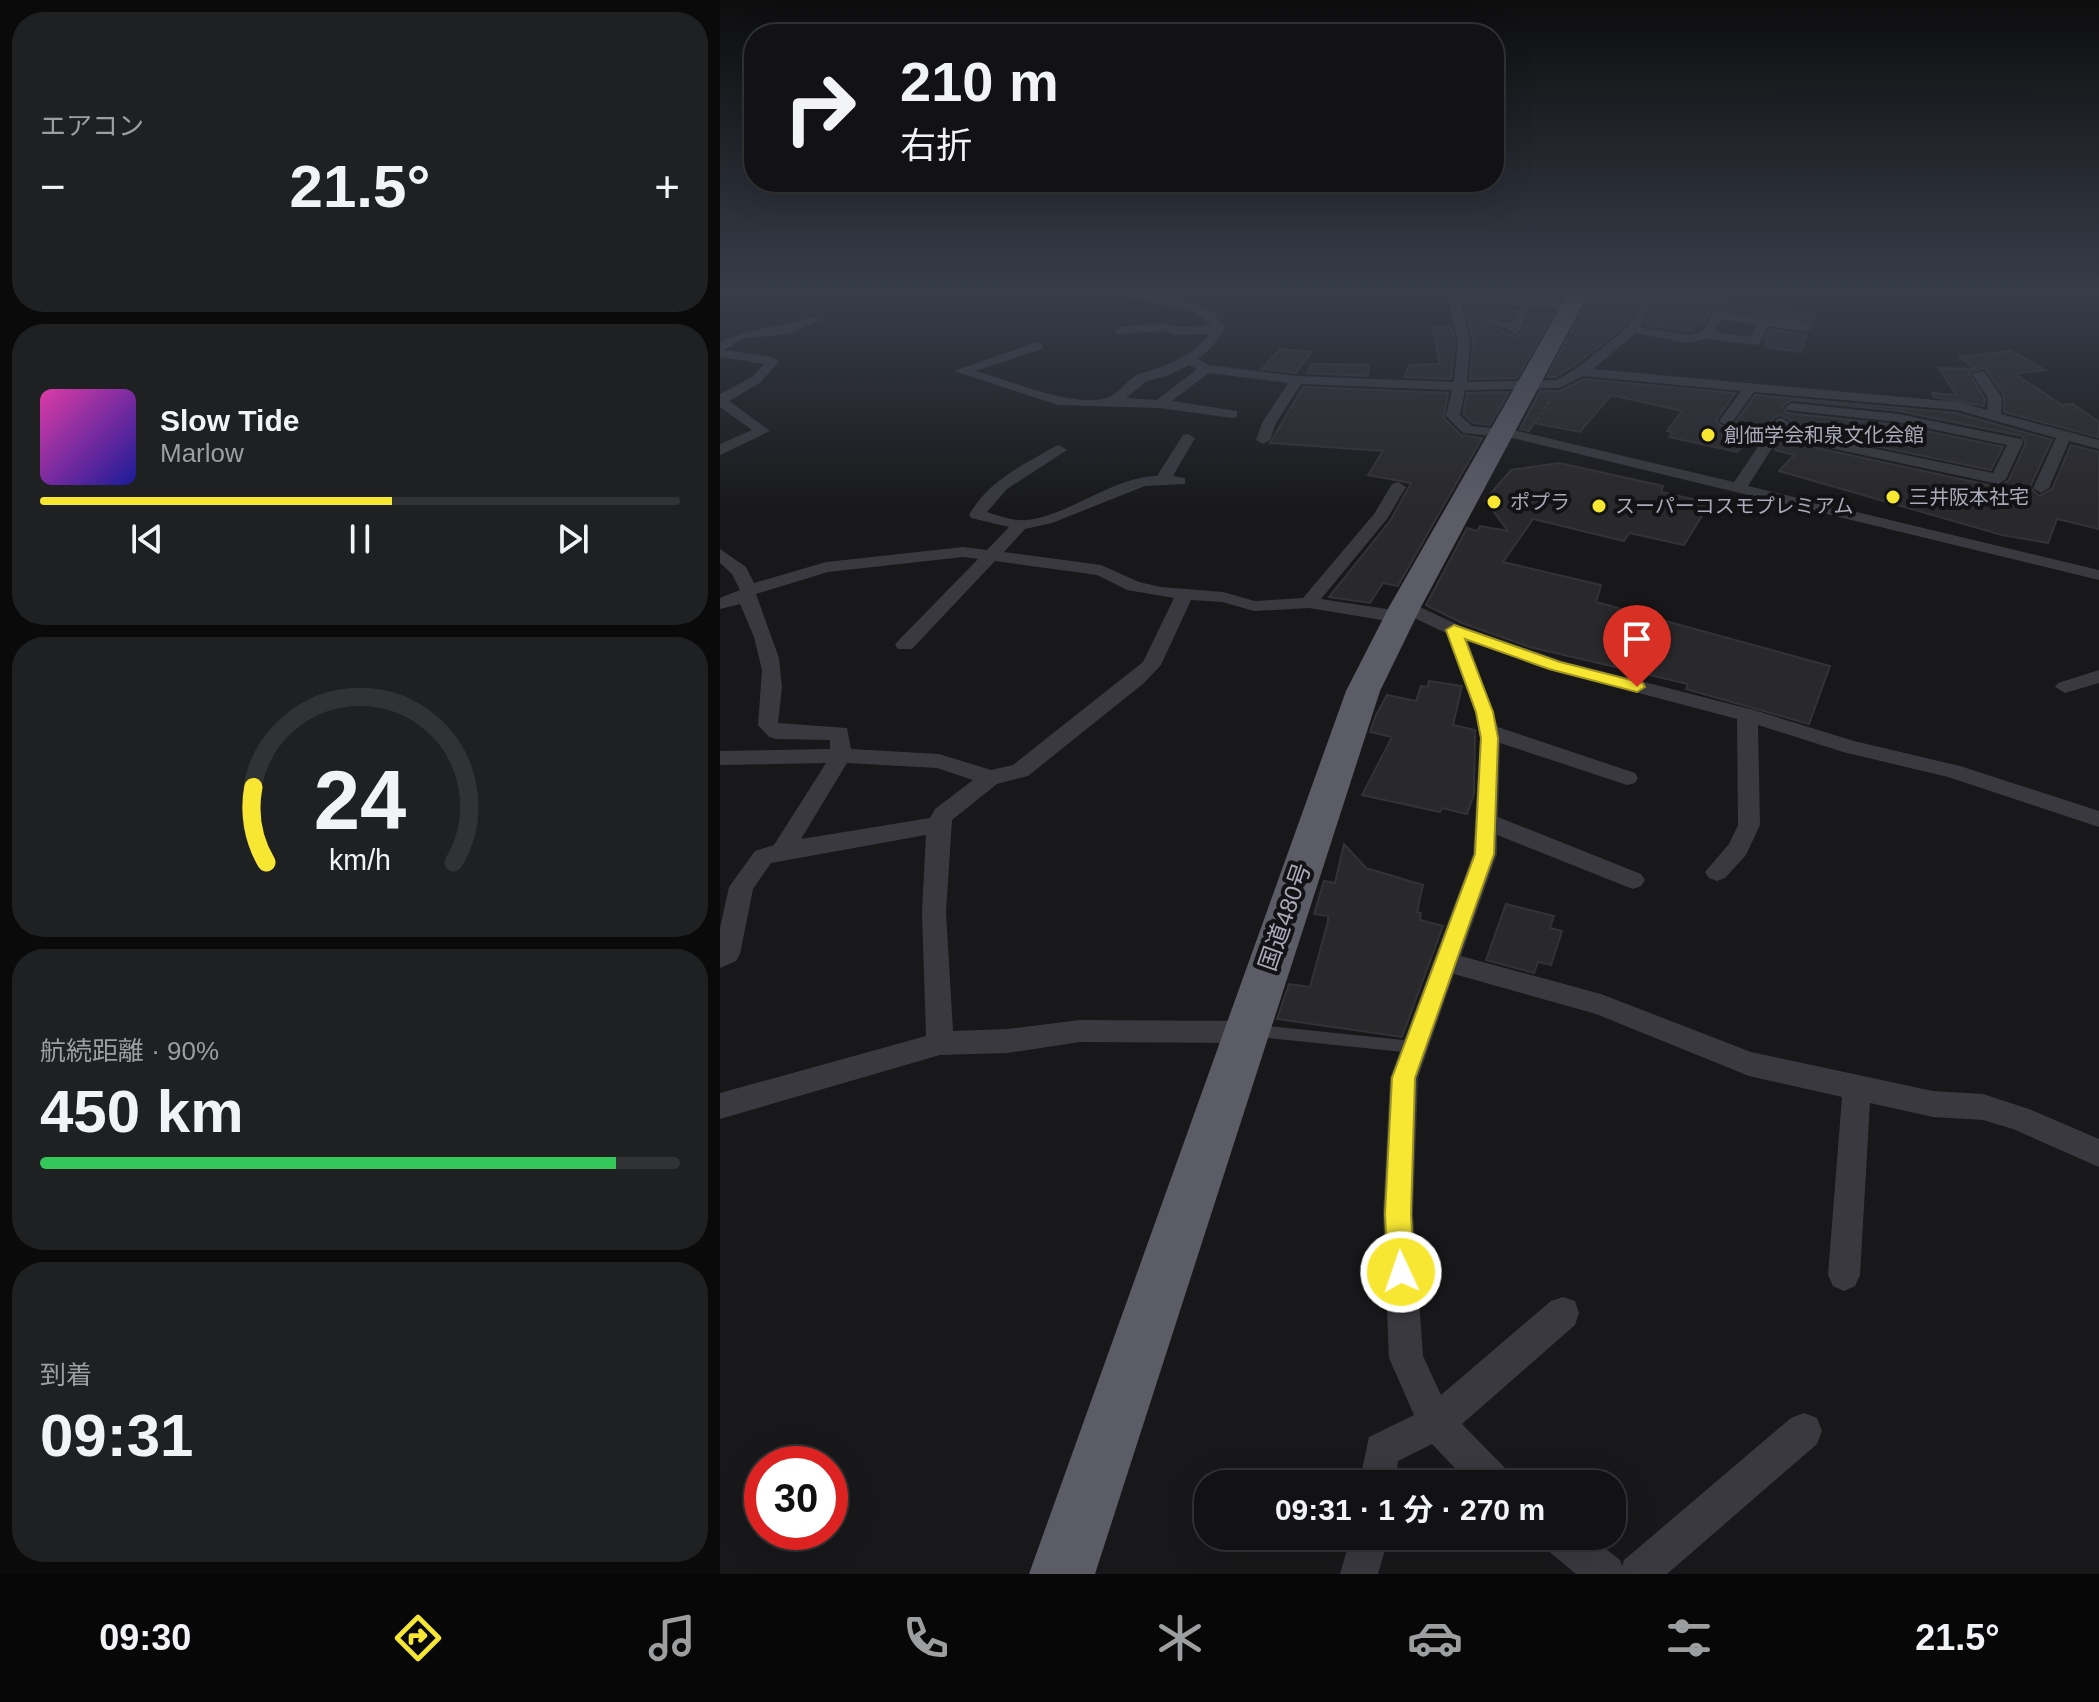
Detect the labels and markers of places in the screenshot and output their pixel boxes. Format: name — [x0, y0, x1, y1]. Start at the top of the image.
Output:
place label: 創価学会和泉文化会館 — [1724, 424, 1924, 446]
marker: 創価学会和泉文化会館 — [1699, 426, 1717, 444]
place label: 三井阪本社宅 — [1909, 486, 2029, 508]
marker: 三井阪本社宅 — [1884, 488, 1902, 506]
place label: ポプラ — [1510, 491, 1570, 513]
marker: ポプラ — [1485, 493, 1503, 511]
place label: スーパーコスモプレミアム — [1615, 495, 1853, 517]
marker: スーパーコスモプレミアム — [1590, 497, 1608, 515]
pin — [1603, 605, 1671, 687]

